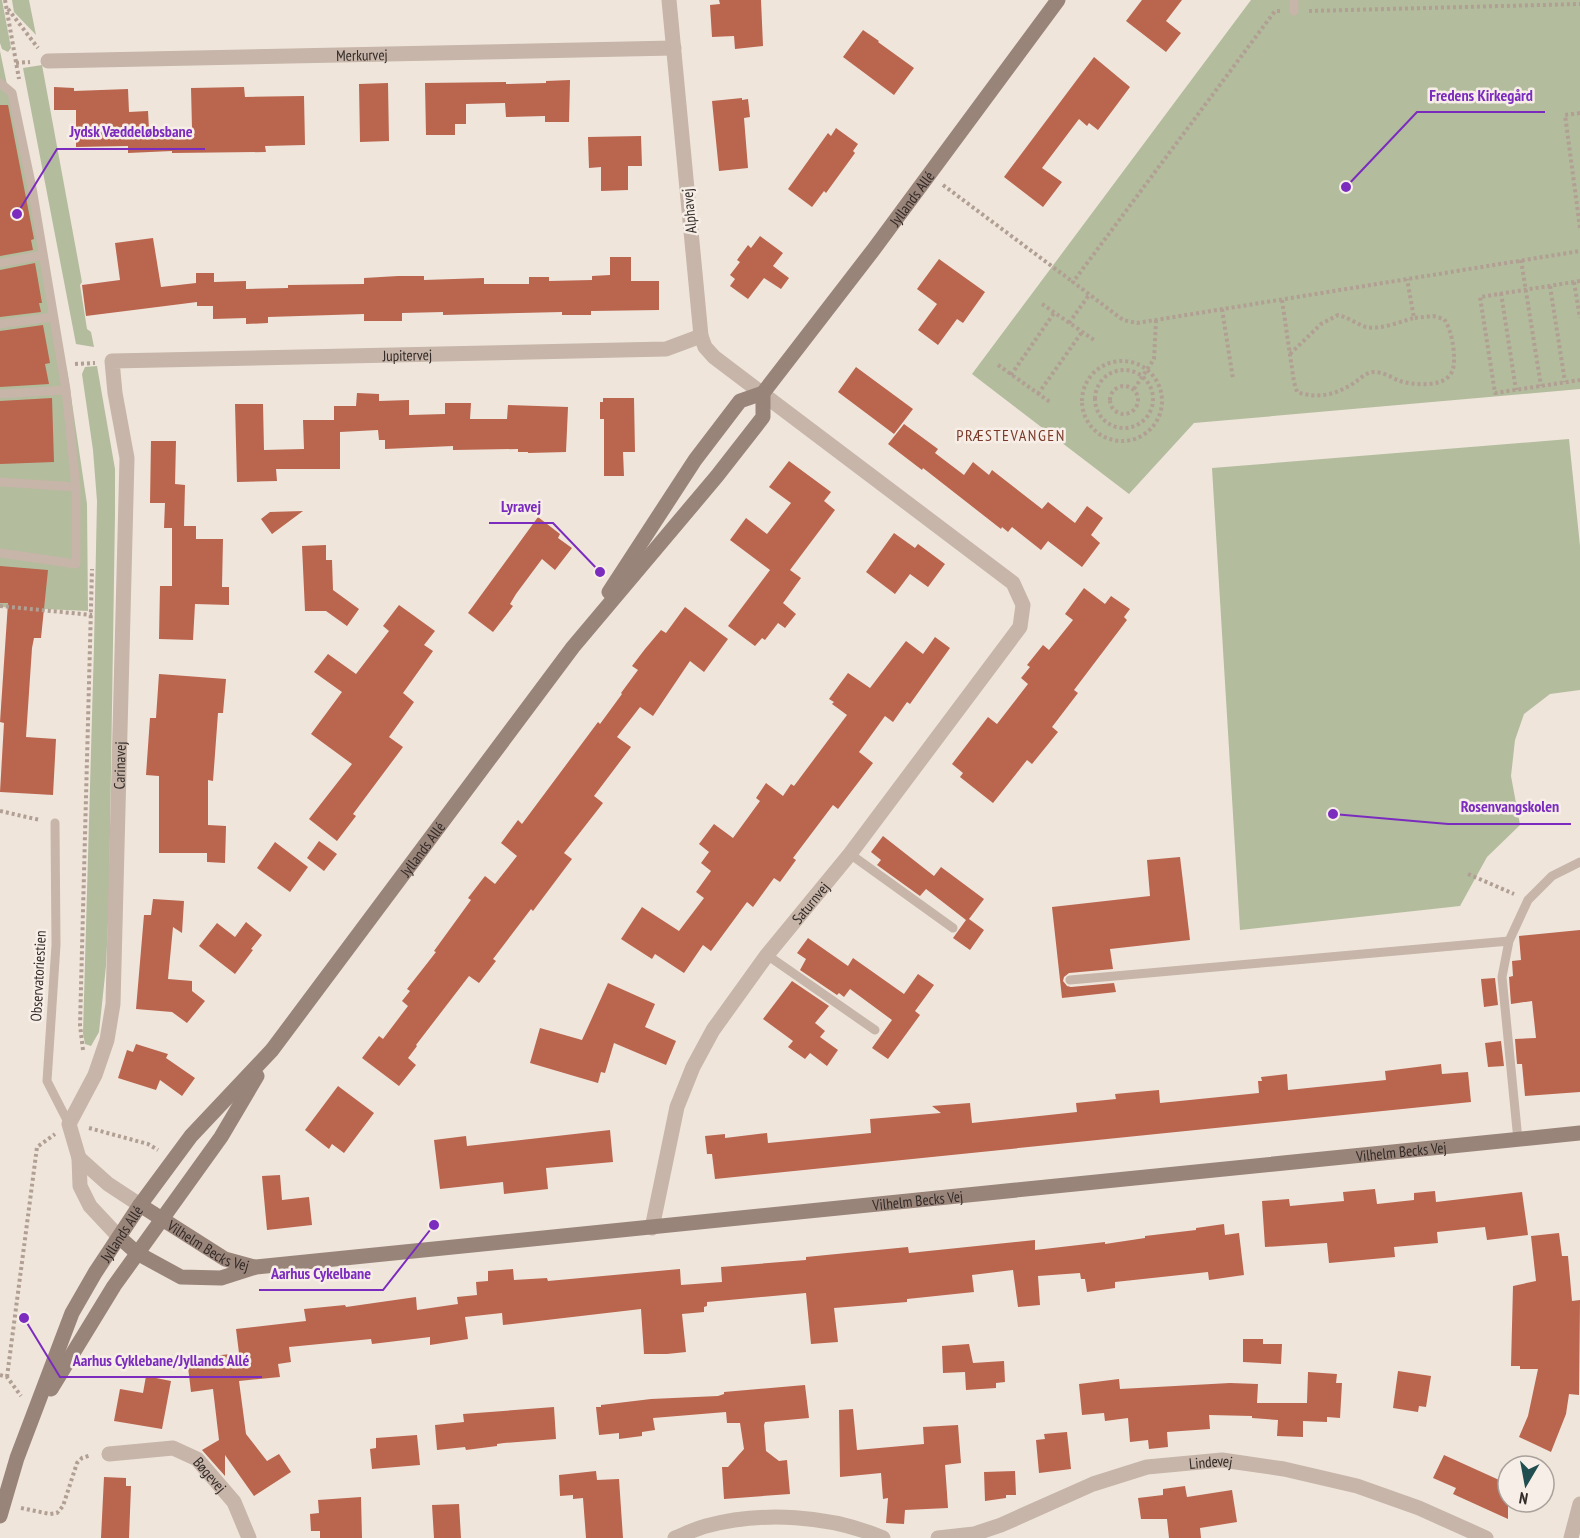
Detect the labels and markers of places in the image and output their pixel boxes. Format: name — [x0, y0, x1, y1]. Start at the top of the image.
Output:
callout: Fredens Kirkegård — [1417, 78, 1545, 112]
callout: Jydsk Væddeløbsbane — [57, 115, 205, 149]
callout: Lyravej — [489, 489, 553, 523]
callout: Rosenvangskolen — [1448, 790, 1571, 824]
callout: Aarhus Cykelbane — [259, 1256, 383, 1290]
callout: Aarhus Cyklebane/Jyllands Allé — [60, 1343, 262, 1377]

